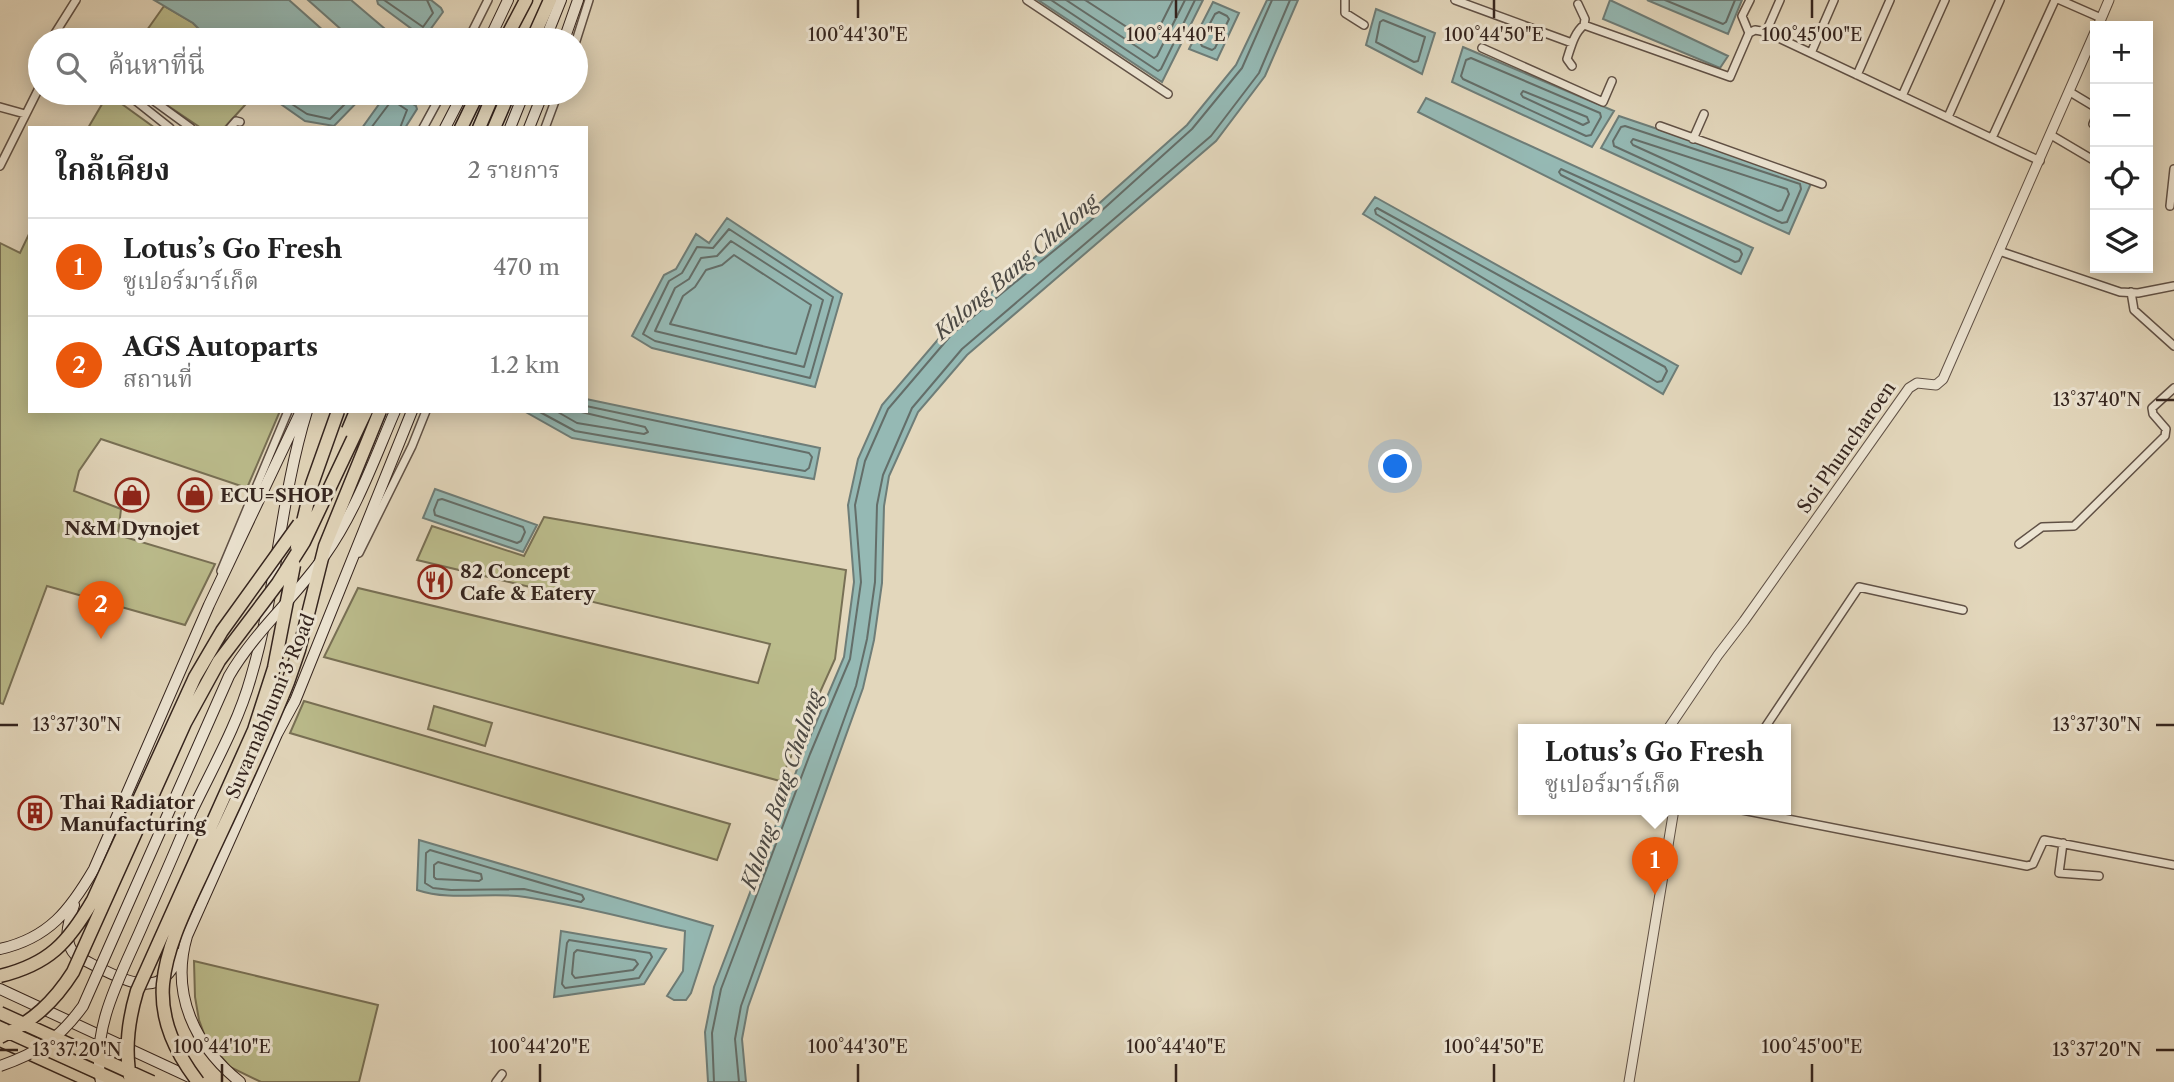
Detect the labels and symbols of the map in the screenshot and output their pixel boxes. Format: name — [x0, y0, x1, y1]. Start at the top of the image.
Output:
text: 100°44'30"E — [808, 24, 908, 46]
text: 100°44'40"E — [1126, 24, 1226, 46]
text: 100°44'50"E — [1444, 24, 1544, 46]
text: 100°45'00"E — [1761, 24, 1863, 46]
water label: Khlong Bang Chalong — [927, 187, 1105, 346]
street label: Soi Phuncharoen — [1792, 377, 1901, 518]
text: 13°37'40"N — [2053, 389, 2141, 411]
your location — [1378, 449, 1412, 483]
shop icon: N&M Dynojet — [113, 476, 151, 514]
shop icon: ECU=SHOP — [176, 476, 214, 514]
place label: ECU=SHOP — [220, 484, 333, 507]
place label: N&M Dynojet — [64, 517, 200, 540]
place label: 82 Concept Cafe & Eatery — [460, 560, 596, 605]
restaurant icon: 82 Concept Cafe & Eatery — [416, 563, 454, 601]
pin: 2 — [78, 581, 124, 639]
street label: Suvarnabhumi 3 Road — [221, 610, 320, 802]
water label: Khlong Bang Chalong — [735, 685, 828, 895]
text: 13°37'30"N — [33, 714, 122, 736]
text: 13°37'30"N — [2053, 714, 2142, 736]
place label: Thai Radiator Manufacturing — [60, 791, 207, 836]
building icon: Thai Radiator Manufacturing — [16, 794, 54, 832]
pin: 1 — [1632, 837, 1678, 895]
text: 100°44'10"E — [173, 1036, 271, 1058]
text: 100°44'20"E — [490, 1036, 590, 1058]
text: 100°44'30"E — [808, 1036, 908, 1058]
text: 100°44'40"E — [1126, 1036, 1226, 1058]
text: 100°44'50"E — [1444, 1036, 1544, 1058]
text: 100°45'00"E — [1761, 1036, 1863, 1058]
text: 13°37'20"N — [32, 1039, 122, 1061]
text: 13°37'20"N — [2052, 1039, 2142, 1061]

